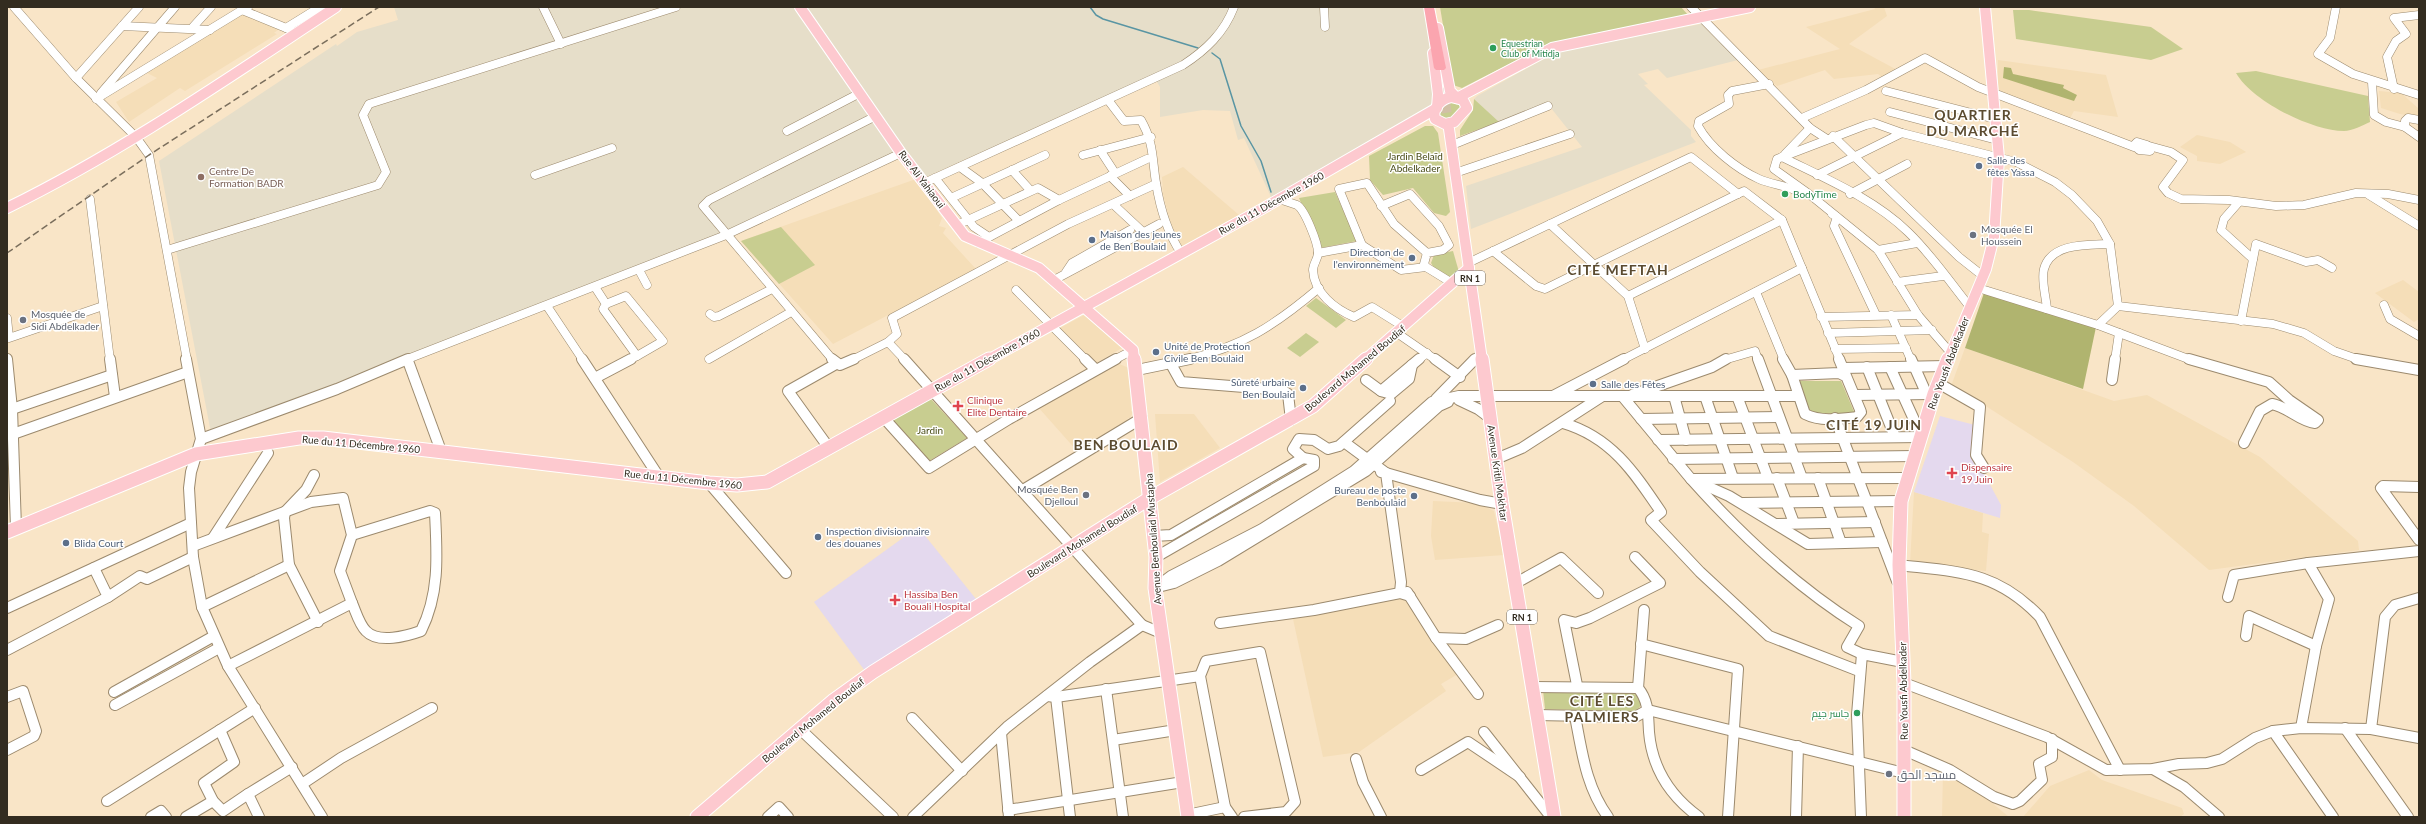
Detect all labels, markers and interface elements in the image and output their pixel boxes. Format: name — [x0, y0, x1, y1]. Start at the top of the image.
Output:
place label: Equestrian Club of Mitidja — [1501, 38, 1559, 59]
marker: Equestrian Club of Mitidja — [1488, 43, 1498, 53]
district label: QUARTIER DU MARCHÉ — [1926, 106, 2020, 139]
street label: Rue Ali Yahiaoui — [896, 148, 948, 210]
park label: Jardin Belaïd Abdelkader — [1387, 150, 1443, 174]
place label: Salle des fêtes Yassa — [1987, 154, 2035, 178]
marker: Salle des fêtes Yassa — [1974, 161, 1984, 171]
place label: Centre De Formation BADR — [209, 165, 284, 189]
street label: Rue du 11 Décembre 1960 — [1216, 169, 1326, 237]
marker: Centre De Formation BADR — [196, 172, 206, 182]
place label: BodyTime — [1793, 188, 1837, 200]
marker: BodyTime — [1780, 189, 1790, 199]
place label: Mosquée El Houssein — [1981, 223, 2033, 247]
place label: Maison des jeunes de Ben Boulaid — [1100, 228, 1181, 252]
marker: Mosquée El Houssein — [1968, 230, 1978, 240]
marker: Maison des jeunes de Ben Boulaid — [1087, 235, 1097, 245]
place label: Direction de l'environnement — [1333, 246, 1404, 270]
marker: Direction de l'environnement — [1407, 253, 1417, 263]
district label: CITÉ MEFTAH — [1567, 261, 1669, 278]
road number: RN 1 — [1455, 271, 1485, 285]
place label: Mosquée de Sidi Abdelkader — [31, 308, 100, 332]
marker: Mosquée de Sidi Abdelkader — [18, 315, 28, 325]
street label: Rue Yousfi Abdelkader — [1925, 315, 1971, 411]
street label: Boulevard Mohamed Boudiaf — [1302, 322, 1408, 414]
street label: Rue du 11 Décembre 1960 — [932, 326, 1042, 394]
place label: Unité de Protection Civile Ben Boulaid — [1164, 340, 1250, 364]
marker: Unité de Protection Civile Ben Boulaid — [1151, 347, 1161, 357]
place label: Sûreté urbaine Ben Boulaid — [1231, 376, 1295, 400]
place label: Salle des Fêtes — [1601, 378, 1665, 390]
marker: Salle des Fêtes — [1588, 379, 1598, 389]
marker: Sûreté urbaine Ben Boulaid — [1298, 383, 1308, 393]
place label: Clinique Elite Dentaire — [967, 394, 1027, 418]
marker: Clinique Elite Dentaire — [952, 400, 964, 412]
district label: CITÉ 19 JUIN — [1826, 416, 1922, 433]
park label: Jardin — [917, 424, 943, 436]
street label: Avenue Kritli Mokhtar — [1485, 424, 1511, 522]
street label: Rue du 11 Décembre 1960 — [301, 433, 421, 455]
district label: BEN BOULAID — [1073, 436, 1179, 453]
place label: Dispensaire 19 Juin — [1961, 461, 2012, 485]
street label: Rue du 11 Décembre 1960 — [623, 467, 743, 491]
marker: Dispensaire 19 Juin — [1946, 467, 1958, 479]
street label: Avenue Benboulaid Mustapha — [1142, 473, 1164, 605]
place label: Mosquée Ben Djelloul — [1017, 483, 1078, 507]
place label: Bureau de poste Benboulaid — [1334, 484, 1406, 508]
marker: Mosquée Ben Djelloul — [1081, 490, 1091, 500]
marker: Bureau de poste Benboulaid — [1409, 491, 1419, 501]
street label: Boulevard Mohamed Boudiaf — [1025, 502, 1140, 580]
place label: Inspection divisionnaire des douanes — [826, 525, 929, 549]
marker: Inspection divisionnaire des douanes — [813, 532, 823, 542]
place label: Blida Court — [74, 537, 124, 549]
marker: Blida Court — [61, 538, 71, 548]
place label: Hassiba Ben Bouali Hospital — [904, 588, 970, 612]
marker: Hassiba Ben Bouali Hospital — [889, 594, 901, 606]
road number: RN 1 — [1507, 610, 1537, 624]
street label: Rue Yousfi Abdelkader — [1896, 642, 1910, 740]
street label: Boulevard Mohamed Boudiaf — [760, 675, 867, 765]
district label: CITÉ LES PALMIERS — [1564, 692, 1640, 725]
place label: جاسر جيم — [1812, 707, 1849, 721]
marker: جاسر جيم — [1852, 708, 1862, 718]
place label: مسجد الحق — [1897, 767, 1956, 782]
marker: مسجد الحق — [1884, 769, 1894, 779]

